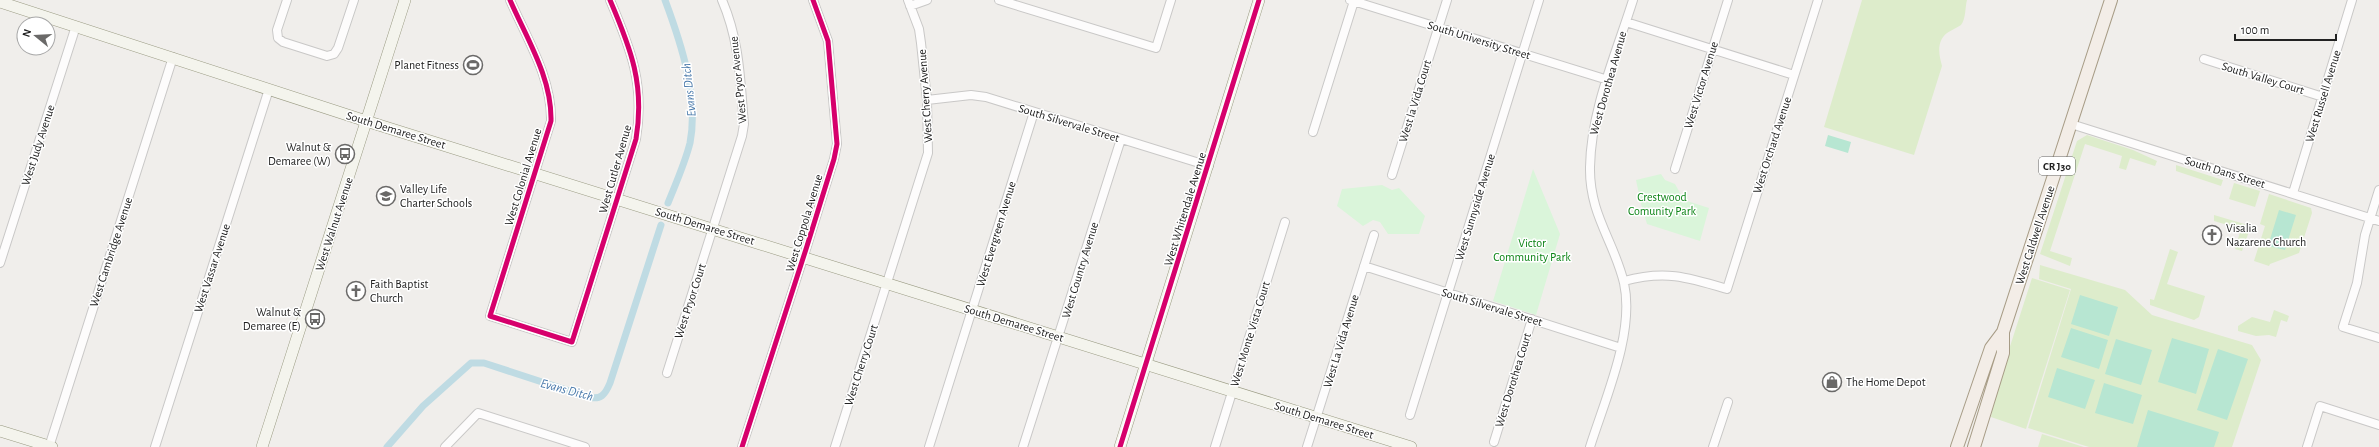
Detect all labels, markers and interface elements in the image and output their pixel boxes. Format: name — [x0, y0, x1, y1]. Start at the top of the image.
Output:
north arrow — [16, 16, 56, 56]
scale bar — [2235, 16, 2336, 42]
street label: South University Street — [1426, 19, 1532, 62]
text: 100 m — [2241, 24, 2269, 36]
text: N — [21, 28, 33, 38]
street label: West Dorothea Avenue — [1587, 30, 1629, 136]
street label: West Pryor Avenue — [727, 36, 750, 124]
street label: West Victor Avenue — [1682, 40, 1720, 130]
street label: West Russell Avenue — [2303, 48, 2343, 144]
street label: West Cherry Avenue — [916, 49, 935, 143]
sports icon: Planet Fitness — [462, 54, 484, 76]
street label: West la Vida Court — [1397, 58, 1433, 144]
place label: Planet Fitness — [394, 59, 459, 71]
street label: South Valley Court — [2220, 60, 2306, 97]
water label: Evans Ditch — [680, 62, 699, 117]
street label: West Orchard Avenue — [1751, 95, 1793, 195]
street label: South Silvervale Street — [1017, 102, 1121, 144]
street label: West Judy Avenue — [19, 103, 58, 187]
street label: South Demaree Street — [345, 109, 447, 151]
street label: West Cutler Avenue — [597, 123, 633, 215]
street label: West Colonial Avenue — [502, 127, 544, 227]
place label: Walnut & Demaree (W) — [268, 141, 332, 167]
bus stop icon: Walnut & Demaree (W) — [334, 143, 356, 165]
street label: West Whitendale Avenue — [1162, 151, 1208, 267]
street label: West Sunnyside Avenue — [1453, 152, 1498, 262]
street label: South Dans Street — [2183, 154, 2267, 190]
road number: CR J30 — [2039, 157, 2075, 175]
street label: West Coppola Avenue — [783, 173, 825, 273]
street label: West Walnut Avenue — [313, 176, 355, 272]
street label: West Evergreen Avenue — [974, 180, 1018, 288]
place label: Valley Life Charter Schools — [400, 183, 472, 209]
street label: West Caldwell Avenue — [2013, 184, 2057, 286]
school or university icon: Valley Life Charter Schools — [375, 185, 397, 207]
park label: Crestwood Comunity Park — [1628, 191, 1697, 218]
street label: West Cambridge Avenue — [88, 196, 134, 308]
street label: South Demaree Street — [654, 205, 756, 247]
street label: West Country Avenue — [1060, 220, 1101, 320]
street label: West Vassar Avenue — [192, 222, 232, 314]
place label: Visalia Nazarene Church — [2226, 222, 2306, 248]
church icon: Visalia Nazarene Church — [2201, 224, 2223, 246]
park label: Victor Community Park — [1493, 237, 1571, 264]
street label: West Pryor Court — [672, 262, 709, 340]
place label: Faith Baptist Church — [370, 278, 429, 304]
church icon: Faith Baptist Church — [345, 280, 367, 302]
street label: West Monte Vista Court — [1228, 280, 1272, 388]
street label: South Silvervale Street — [1440, 286, 1544, 328]
street label: West La Vida Avenue — [1321, 293, 1361, 389]
street label: South Demaree Street — [963, 302, 1065, 344]
place label: Walnut & Demaree (E) — [243, 306, 302, 332]
bus stop icon: Walnut & Demaree (E) — [304, 308, 326, 330]
street label: West Cherry Court — [842, 323, 881, 407]
street label: West Dorothea Court — [1493, 331, 1533, 429]
shop icon: The Home Depot — [1821, 371, 1843, 393]
place label: The Home Depot — [1846, 376, 1926, 388]
water label: Evans Ditch — [539, 377, 594, 404]
street label: South Demaree Street — [1273, 399, 1375, 441]

